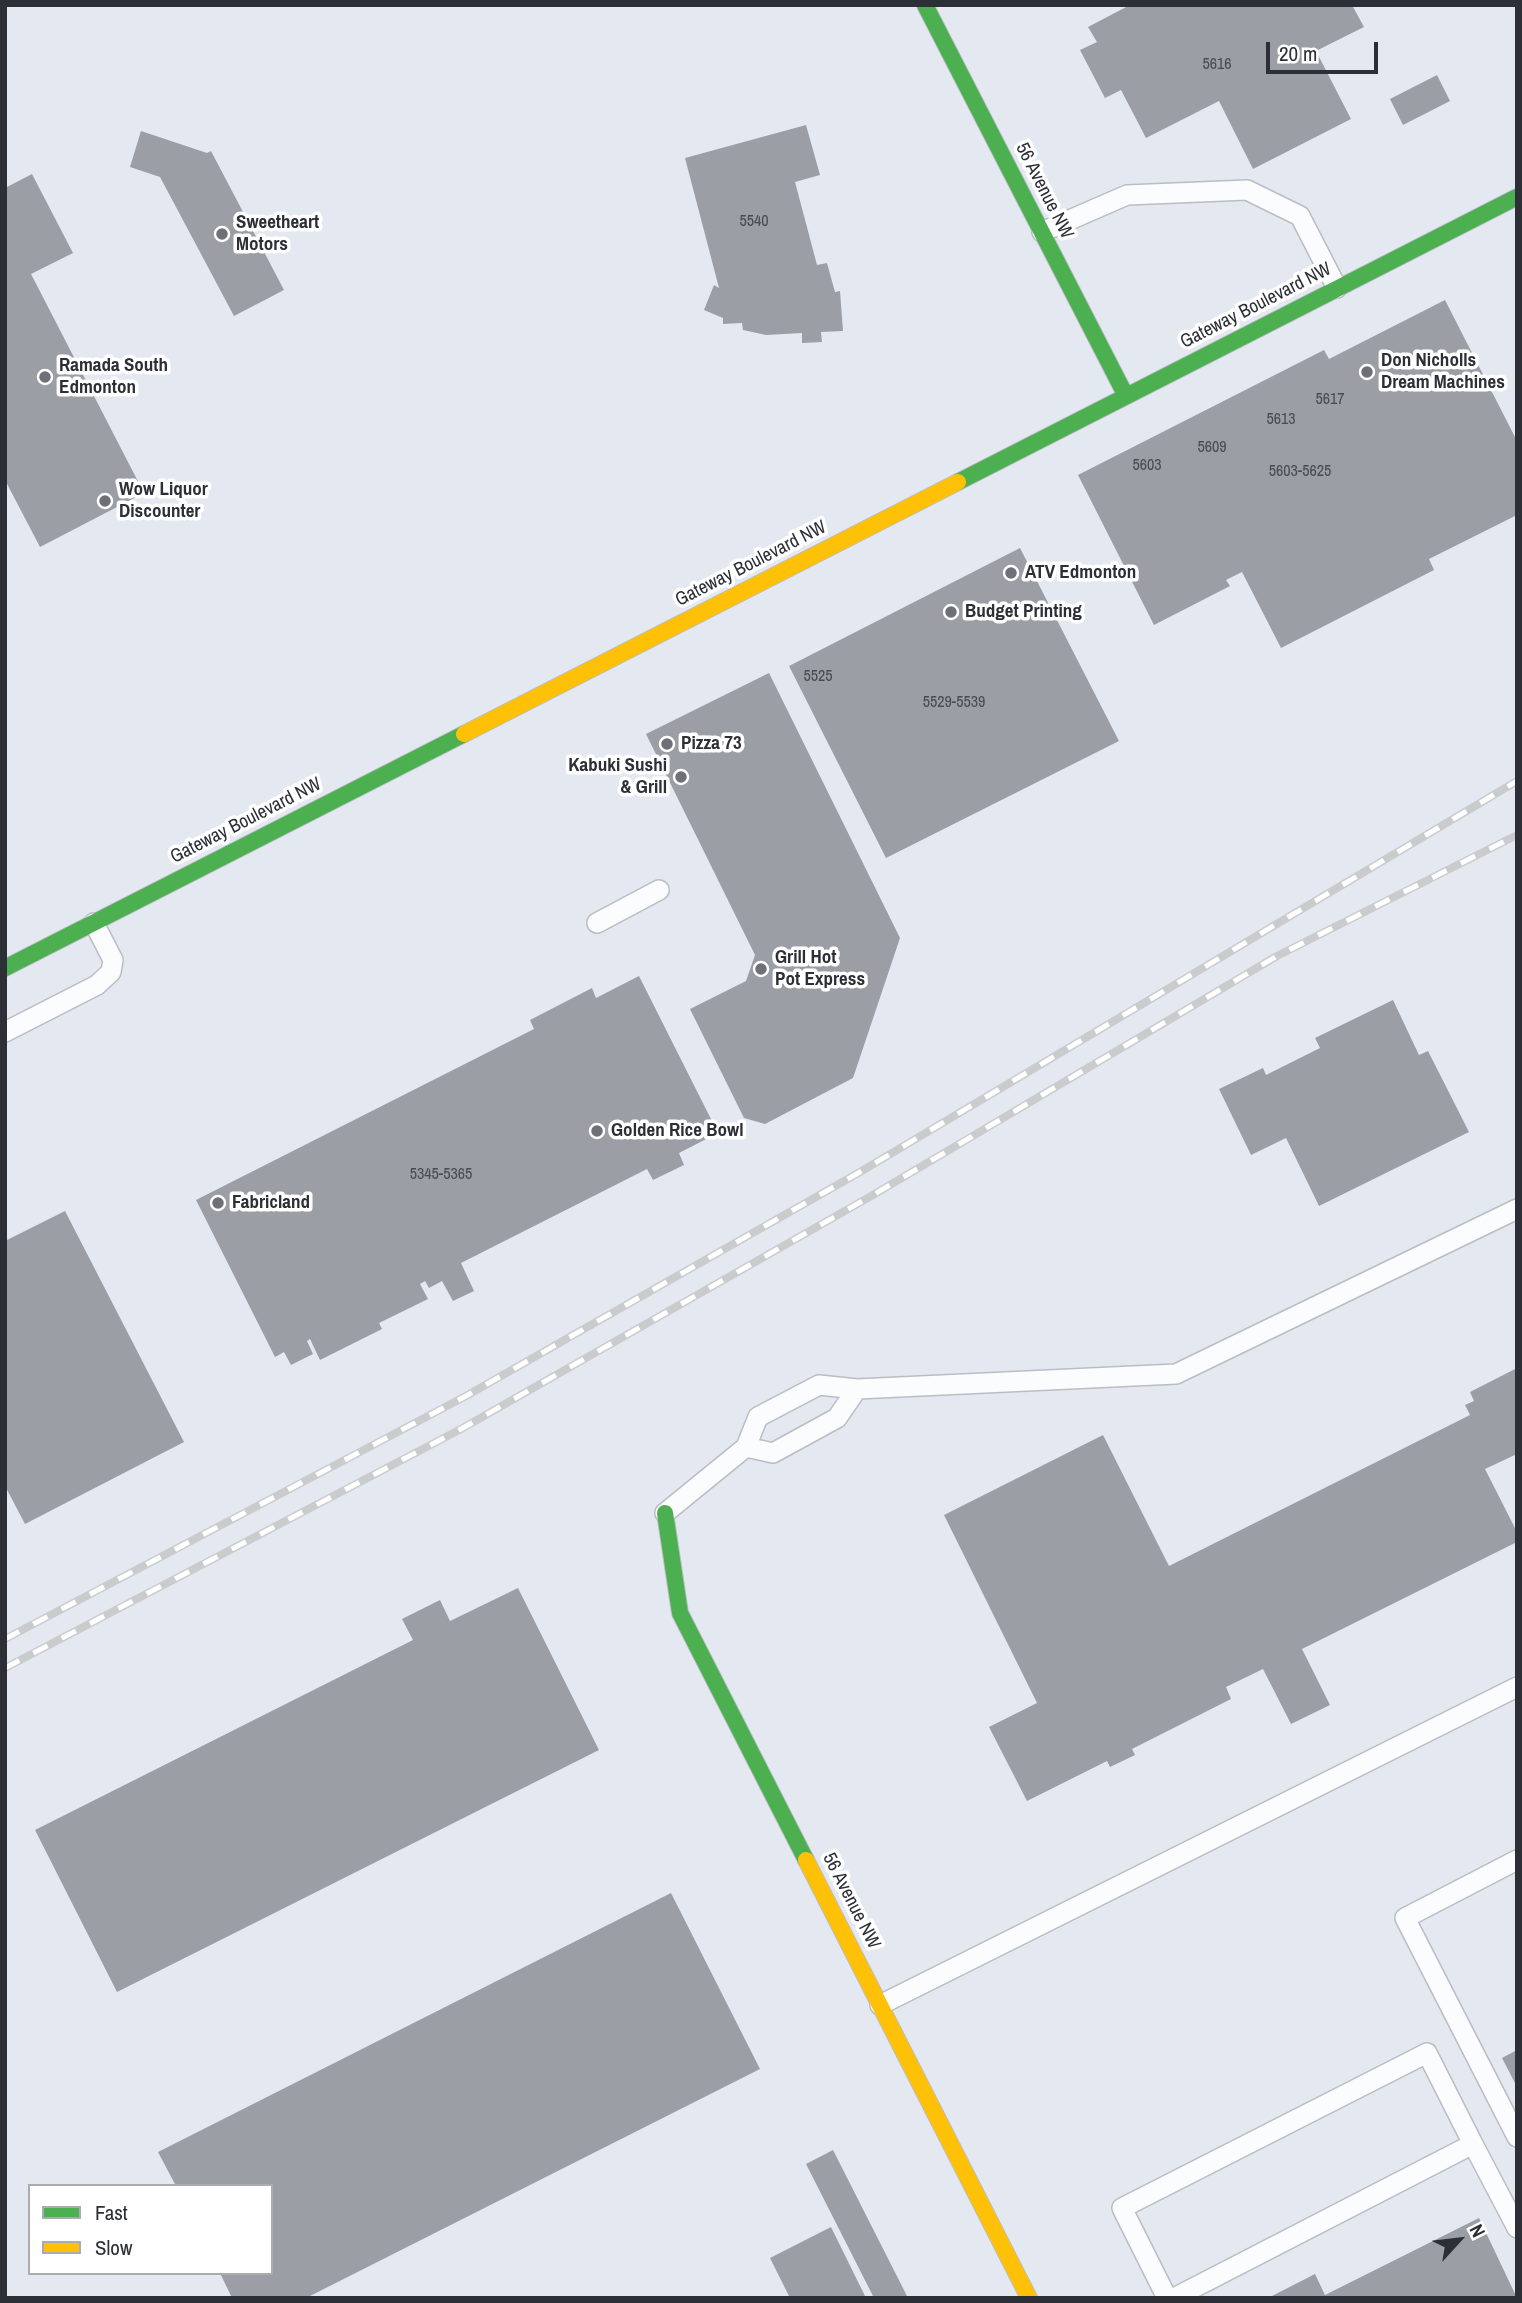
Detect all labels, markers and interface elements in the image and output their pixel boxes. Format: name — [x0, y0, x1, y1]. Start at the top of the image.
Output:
scale bar — [1270, 28, 1382, 72]
text: 20 m — [1279, 39, 1317, 68]
house number: 5616 — [1202, 55, 1232, 75]
street label: 56 Avenue NW — [1010, 139, 1078, 243]
place label: Sweetheart Motors — [236, 212, 319, 256]
house number: 5540 — [739, 212, 769, 232]
marker: Sweetheart Motors — [214, 226, 230, 242]
street label: Gateway Boulevard NW — [1177, 258, 1335, 354]
place label: Don Nicholls Dream Machines — [1381, 350, 1505, 394]
place label: Ramada South Edmonton — [59, 355, 168, 399]
marker: Don Nicholls Dream Machines — [1359, 364, 1375, 380]
marker: Ramada South Edmonton — [37, 369, 53, 385]
house number: 5617 — [1315, 390, 1345, 410]
house number: 5613 — [1266, 410, 1296, 430]
house number: 5609 — [1197, 438, 1227, 458]
house number: 5603 — [1132, 456, 1162, 476]
house number: 5603-5625 — [1269, 462, 1331, 482]
place label: Wow Liquor Discounter — [119, 479, 208, 523]
marker: Wow Liquor Discounter — [97, 493, 113, 509]
street label: Gateway Boulevard NW — [672, 516, 830, 612]
place label: ATV Edmonton — [1025, 562, 1136, 584]
marker: ATV Edmonton — [1003, 565, 1019, 581]
place label: Budget Printing — [965, 601, 1082, 623]
marker: Budget Printing — [943, 604, 959, 620]
house number: 5525 — [803, 667, 833, 687]
house number: 5529-5539 — [923, 693, 985, 713]
place label: Pizza 73 — [681, 733, 742, 755]
marker: Pizza 73 — [659, 736, 675, 752]
place label: Kabuki Sushi & Grill — [568, 755, 667, 799]
marker: Kabuki Sushi & Grill — [673, 769, 689, 785]
street label: Gateway Boulevard NW — [167, 773, 325, 869]
place label: Grill Hot Pot Express — [775, 947, 865, 991]
marker: Grill Hot Pot Express — [753, 961, 769, 977]
place label: Golden Rice Bowl — [611, 1120, 743, 1142]
marker: Golden Rice Bowl — [589, 1123, 605, 1139]
house number: 5345-5365 — [410, 1165, 472, 1185]
place label: Fabricland — [232, 1192, 310, 1214]
marker: Fabricland — [210, 1195, 226, 1211]
street label: 56 Avenue NW — [817, 1849, 885, 1953]
legend — [28, 2184, 273, 2275]
text: Fast — [95, 2198, 128, 2227]
north arrow — [1424, 2205, 1494, 2275]
text: N — [1464, 2220, 1492, 2241]
text: Slow — [95, 2233, 132, 2262]

